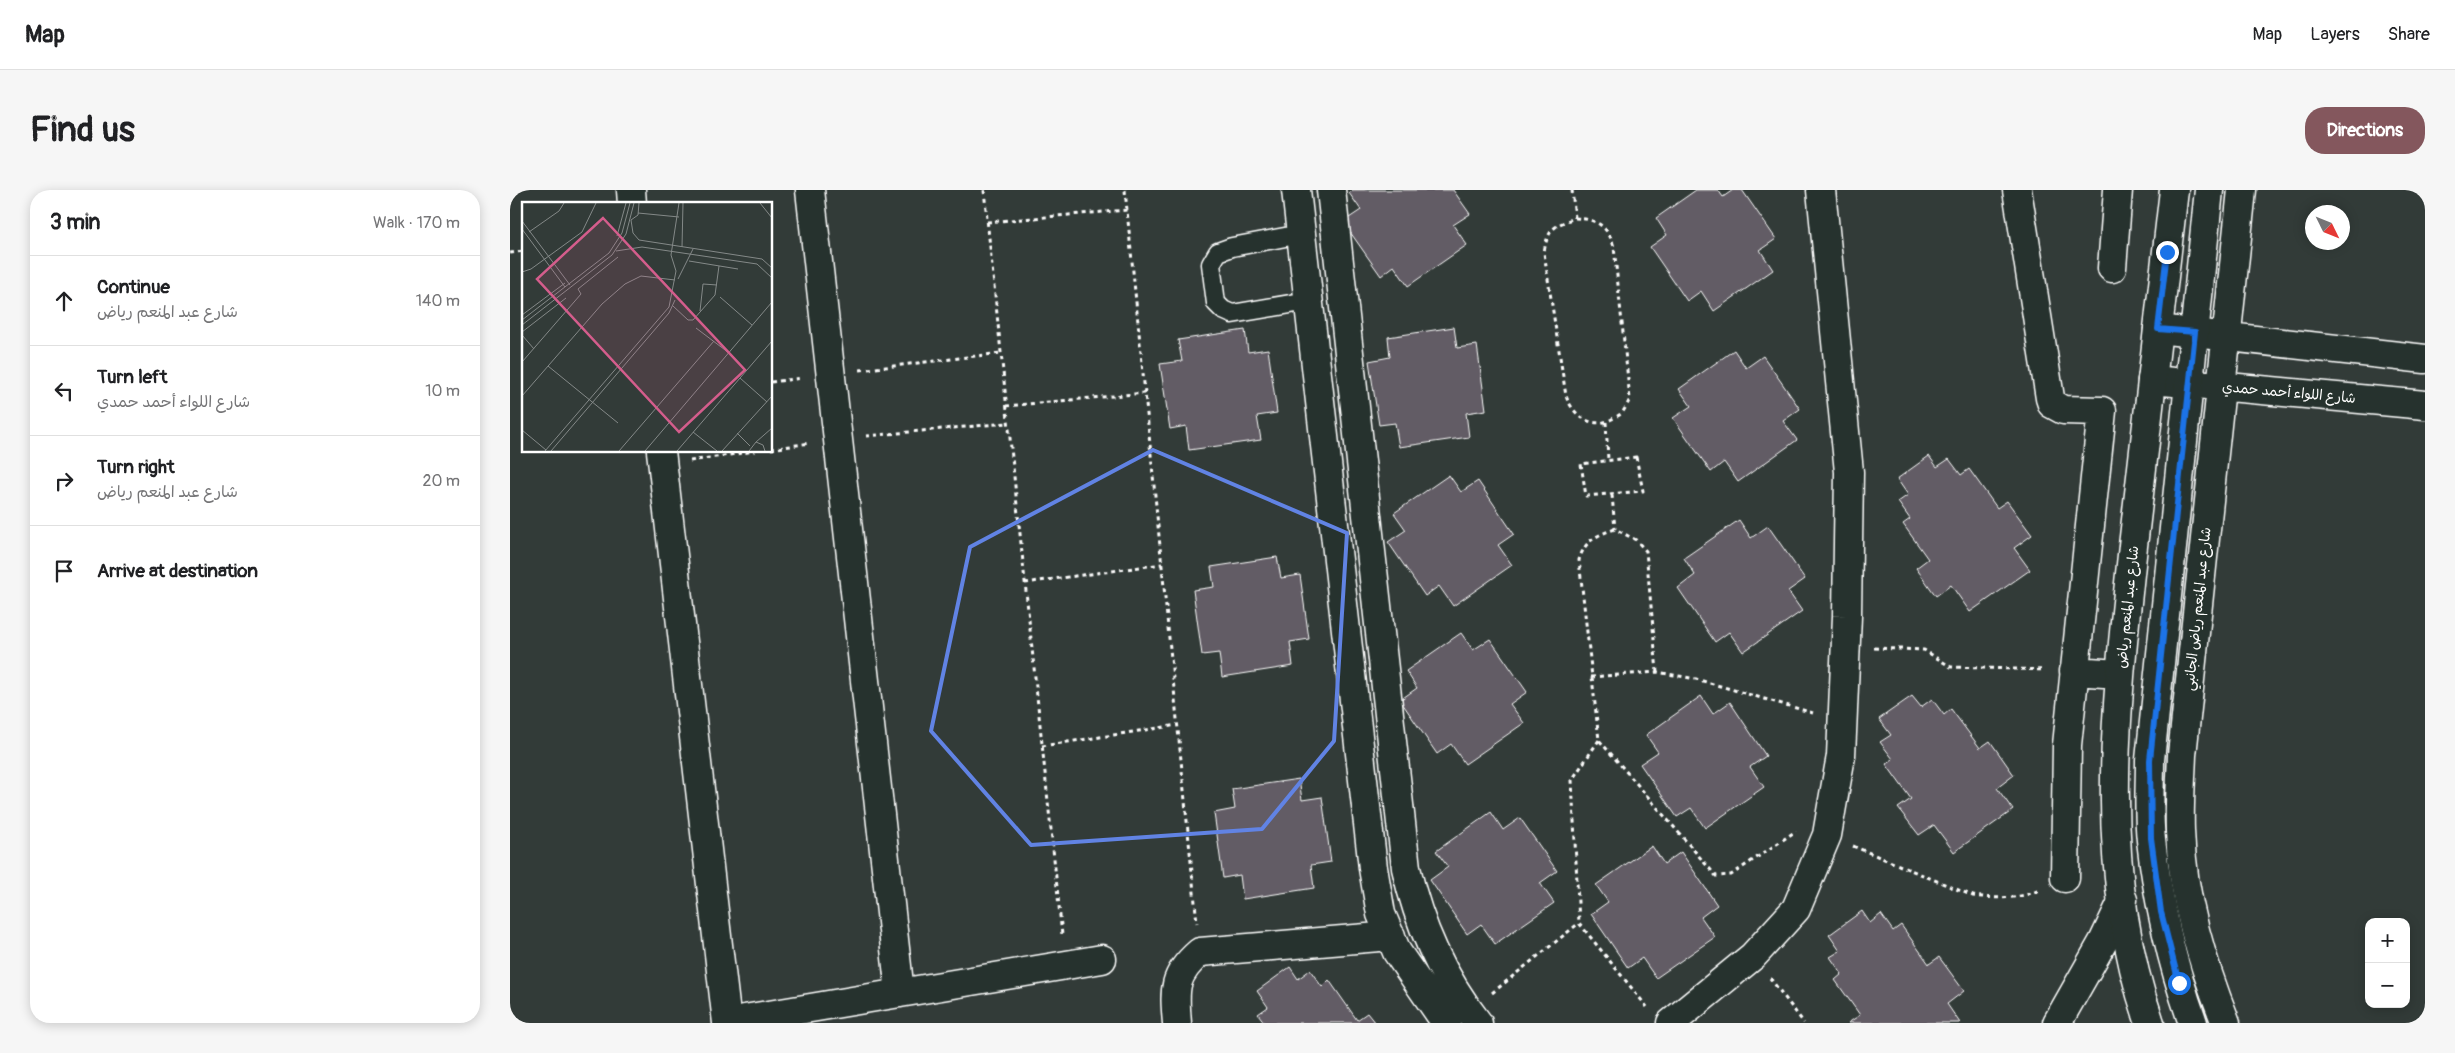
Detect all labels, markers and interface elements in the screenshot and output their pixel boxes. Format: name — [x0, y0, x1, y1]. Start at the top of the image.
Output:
text: Map — [25, 20, 65, 49]
text: Map — [2253, 23, 2282, 46]
text: Layers — [2310, 23, 2360, 46]
text: Share — [2388, 23, 2430, 46]
button: Directions — [2305, 107, 2425, 154]
text: Find us — [30, 108, 135, 152]
inset map — [522, 202, 772, 452]
north arrow — [2305, 205, 2350, 250]
text: 3 min — [50, 209, 100, 236]
text: Walk · 170 m — [373, 213, 460, 233]
route end — [2156, 241, 2179, 264]
text: Continue — [97, 275, 170, 299]
icon: ahead — [50, 287, 78, 315]
text: 140 m — [416, 291, 460, 311]
text: شارع عبد المنعم رياض — [97, 302, 238, 322]
text: Turn left — [97, 365, 167, 389]
icon: left — [50, 377, 78, 405]
street label: شارع اللواء أحمد حمدي — [2221, 378, 2356, 409]
text: 10 m — [425, 381, 460, 401]
text: شارع اللواء أحمد حمدي — [97, 392, 250, 412]
text: Turn right — [97, 455, 175, 479]
icon: right — [50, 467, 78, 495]
text: 20 m — [422, 471, 460, 491]
text: شارع عبد المنعم رياض — [97, 482, 238, 502]
street label: شارع عبد المنعم رياض الجانبي — [2180, 526, 2219, 692]
street label: شارع عبد المنعم رياض — [2113, 545, 2144, 669]
icon: arrive — [50, 557, 78, 585]
text: Arrive at destination — [97, 559, 258, 583]
map controls — [2365, 918, 2410, 1008]
button: + — [2365, 918, 2410, 963]
button: − — [2365, 963, 2410, 1008]
route start — [2168, 972, 2191, 995]

